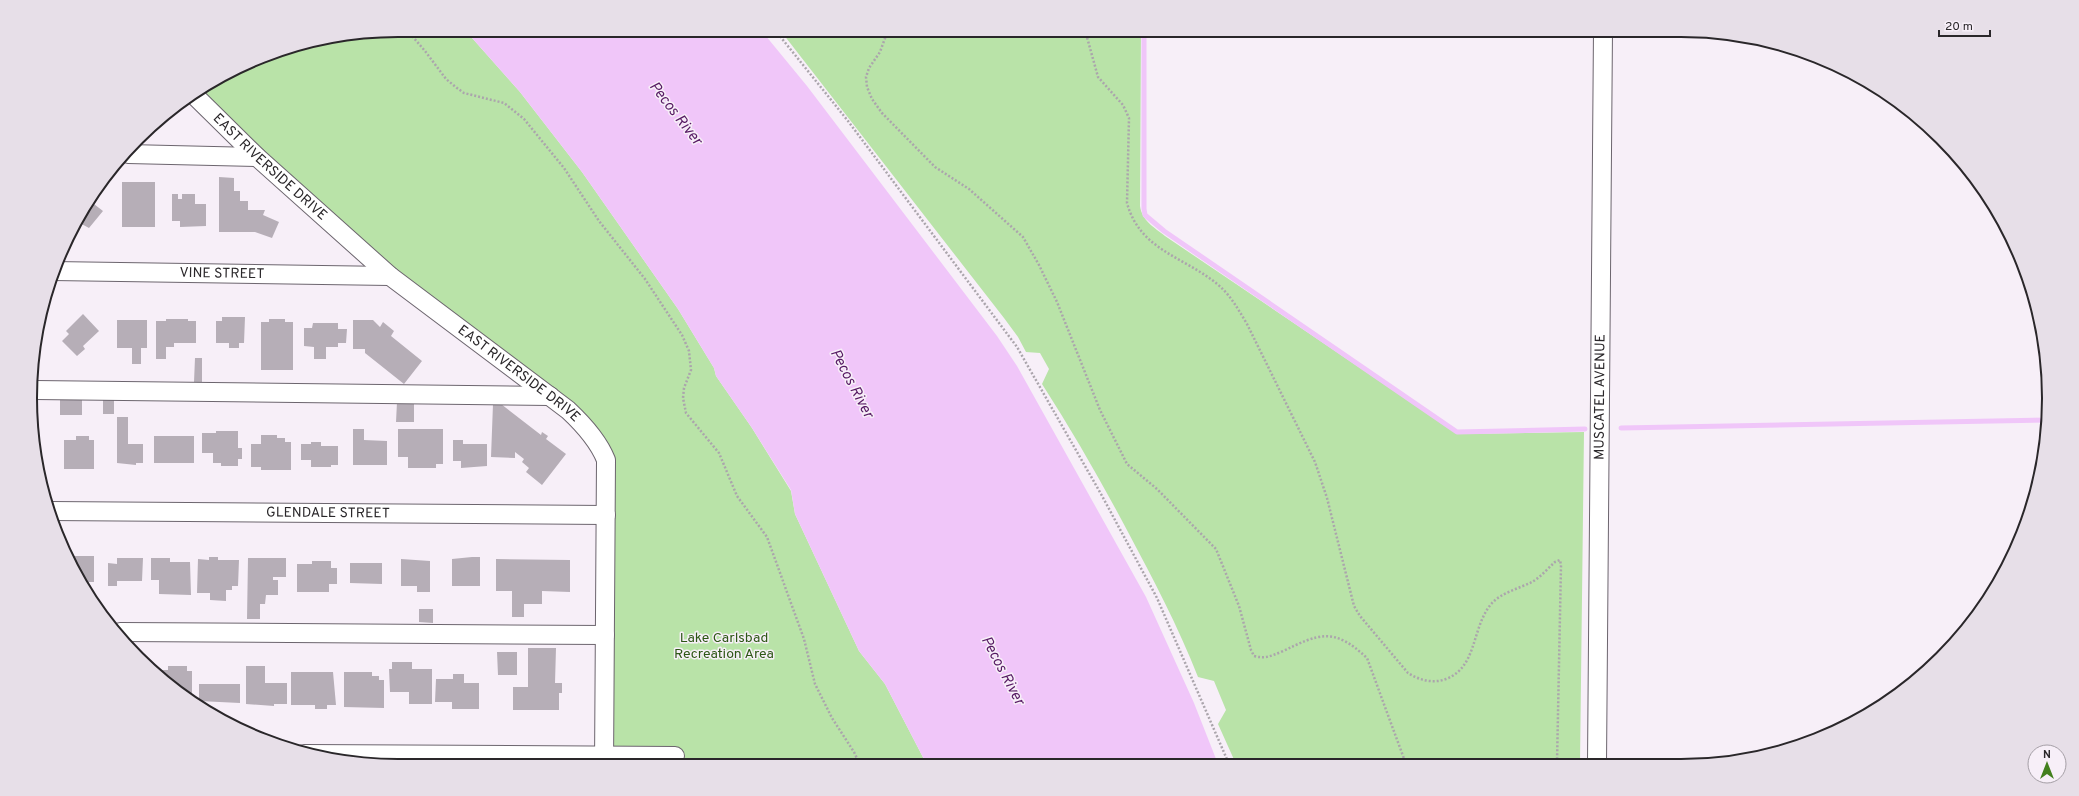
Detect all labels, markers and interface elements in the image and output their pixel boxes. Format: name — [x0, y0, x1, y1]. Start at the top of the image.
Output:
scale bar — [1939, 12, 1990, 38]
text: 20 m — [1945, 19, 1973, 35]
water label: Pecos River — [644, 78, 707, 151]
street label: EAST RIVERSIDE DRIVE — [209, 110, 330, 224]
street label: VINE STREET — [179, 264, 265, 283]
street label: EAST RIVERSIDE DRIVE — [454, 321, 584, 426]
street label: MUSCATEL AVENUE — [1591, 334, 1609, 460]
water label: Pecos River — [825, 346, 878, 423]
street label: GLENDALE STREET — [266, 504, 390, 522]
park label: Lake Carlsbad Recreation Area — [674, 630, 774, 663]
water label: Pecos River — [976, 633, 1029, 710]
north arrow — [2027, 744, 2067, 784]
text: N — [2043, 748, 2051, 762]

